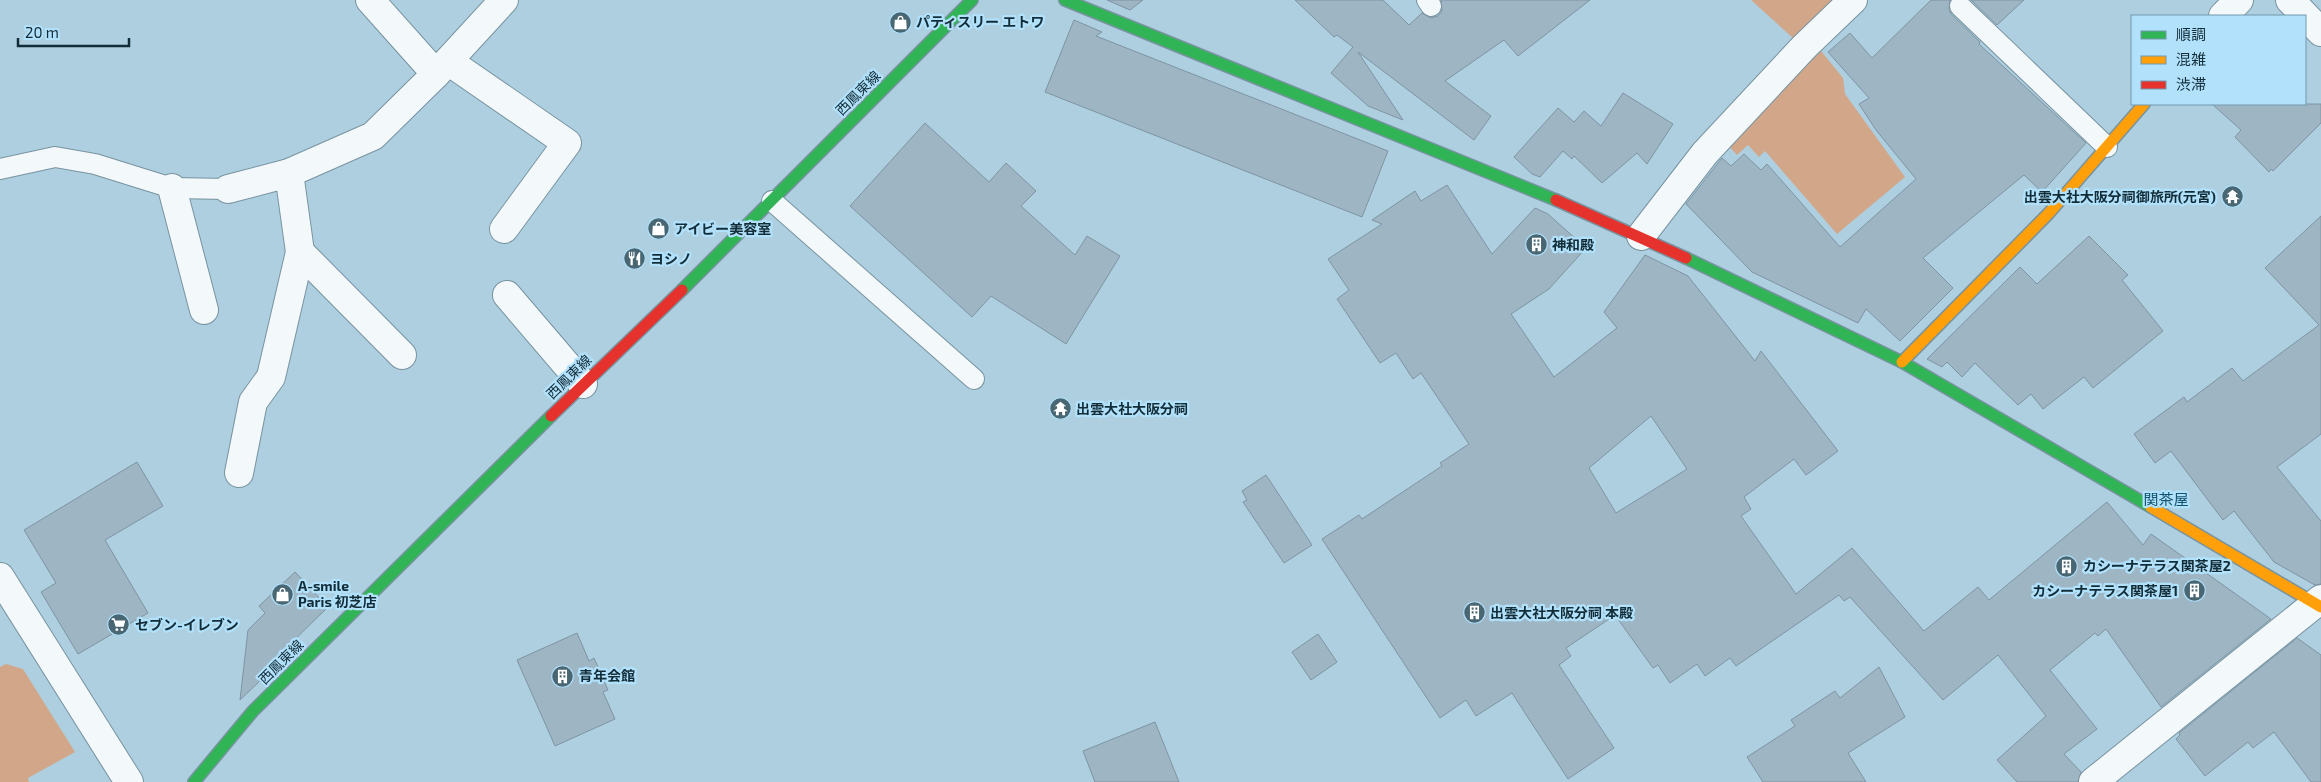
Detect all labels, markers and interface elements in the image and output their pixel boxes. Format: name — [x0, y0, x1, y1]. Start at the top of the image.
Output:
shop icon: パティスリー エトワ — [888, 10, 912, 34]
place label: パティスリー エトワ — [916, 13, 1044, 30]
scale bar — [18, 15, 129, 47]
legend — [2131, 15, 2306, 105]
text: 20 m — [25, 23, 59, 41]
text: 順調 — [2176, 25, 2206, 43]
text: 混雑 — [2176, 50, 2206, 68]
street label: 西鳳東線 — [832, 67, 883, 118]
text: 渋滞 — [2176, 75, 2206, 93]
temple icon: 出雲大社大阪分祠御旅所(元宮) — [2220, 185, 2244, 209]
place label: 出雲大社大阪分祠御旅所(元宮) — [2024, 188, 2216, 205]
shop icon: アイビー美容室 — [646, 217, 670, 241]
place label: アイビー美容室 — [674, 220, 771, 237]
building icon: 神和殿 — [1524, 233, 1548, 257]
place label: 神和殿 — [1552, 236, 1594, 253]
restaurant icon: ヨシノ — [622, 247, 646, 271]
place label: ヨシノ — [650, 250, 692, 267]
street label: 西鳳東線 — [543, 351, 595, 402]
temple icon: 出雲大社大阪分祠 — [1048, 397, 1072, 421]
place label: 出雲大社大阪分祠 — [1076, 400, 1188, 417]
district label: 関茶屋 — [2143, 490, 2189, 508]
building icon: カシーナテラス関茶屋2 — [2055, 554, 2079, 578]
place label: カシーナテラス関茶屋2 — [2083, 557, 2231, 574]
place label: A-smile Paris 初芝店 — [298, 577, 377, 610]
building icon: カシーナテラス関茶屋1 — [2182, 579, 2206, 603]
shop icon: A-smile Paris 初芝店 — [270, 582, 294, 606]
place label: カシーナテラス関茶屋1 — [2032, 582, 2178, 599]
building icon: 出雲大社大阪分祠 本殿 — [1462, 601, 1486, 625]
place label: 出雲大社大阪分祠 本殿 — [1490, 604, 1633, 621]
supermarket icon: セブン-イレブン — [107, 613, 131, 637]
place label: セブン-イレブン — [135, 616, 239, 633]
street label: 西鳳東線 — [255, 636, 306, 687]
building icon: 青年会館 — [551, 664, 575, 688]
place label: 青年会館 — [579, 667, 635, 684]

